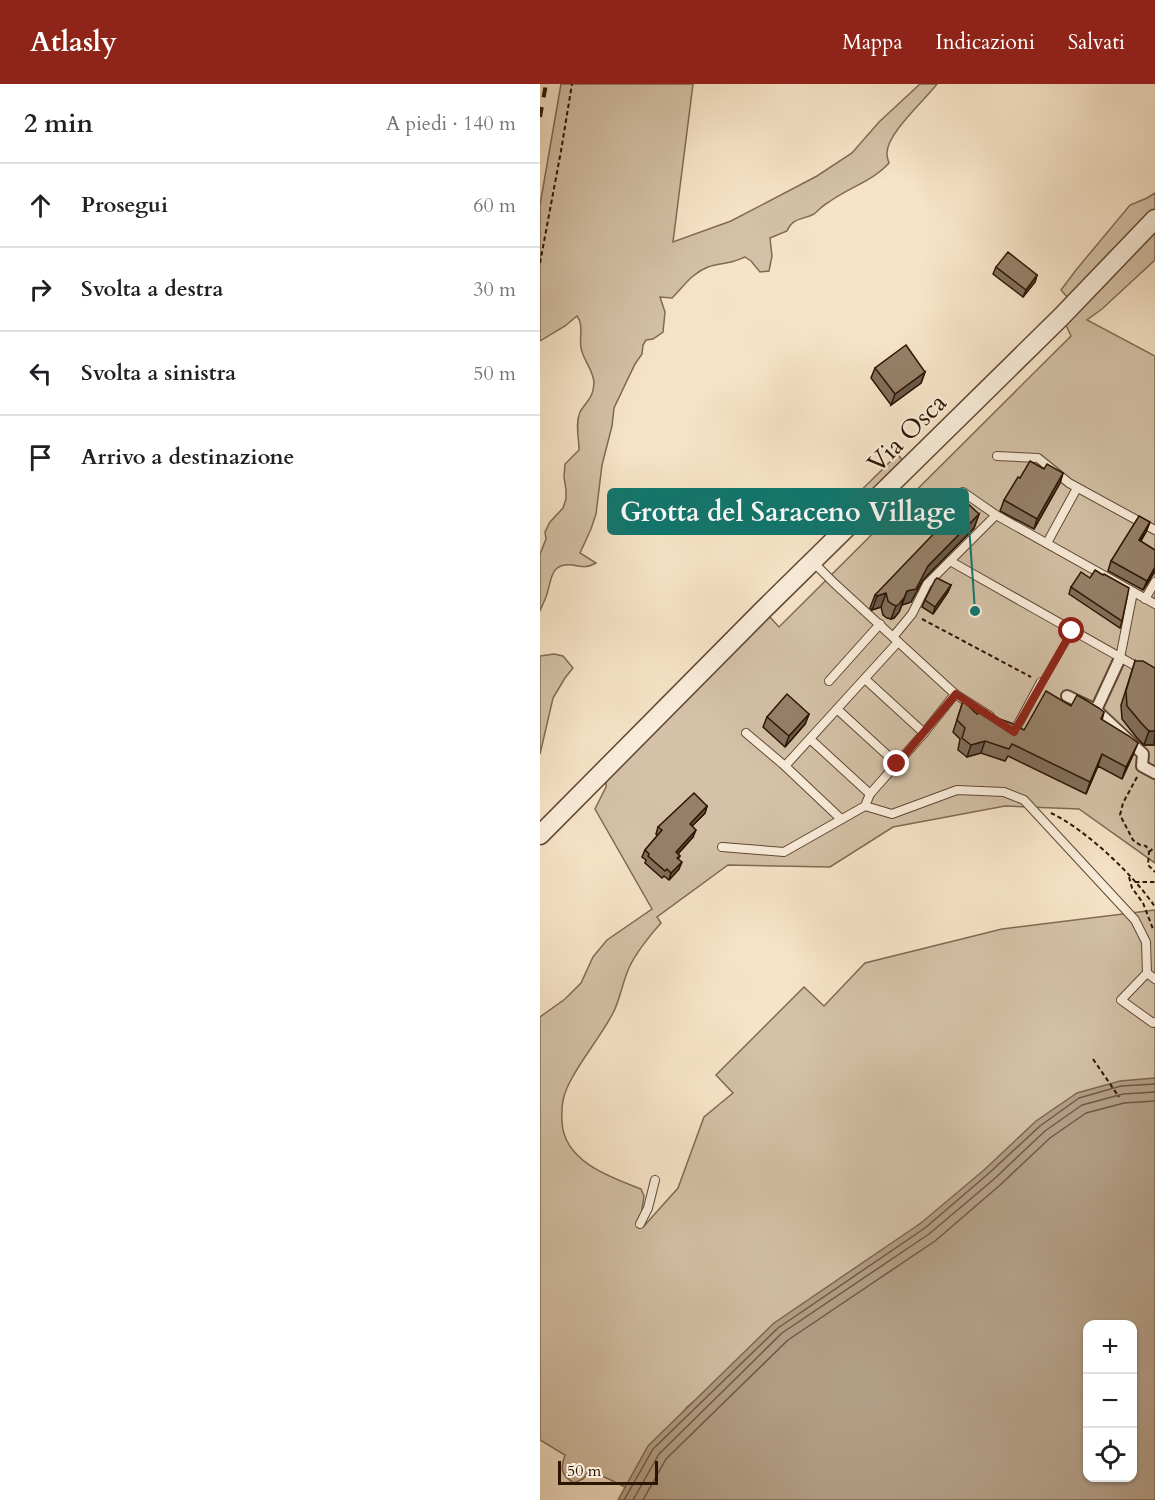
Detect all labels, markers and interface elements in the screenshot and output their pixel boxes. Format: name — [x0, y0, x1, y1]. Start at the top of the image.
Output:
text: Atlasly — [30, 23, 117, 61]
text: Mappa — [842, 28, 902, 57]
text: Indicazioni — [935, 28, 1035, 57]
text: Salvati — [1068, 28, 1125, 57]
text: 2 min — [24, 106, 93, 141]
text: A piedi · 140 m — [386, 110, 516, 137]
icon: ahead — [24, 189, 57, 222]
text: Prosegui — [81, 190, 168, 220]
text: 60 m — [473, 192, 516, 219]
icon: right — [24, 273, 57, 306]
text: Svolta a destra — [81, 274, 223, 304]
text: 30 m — [473, 276, 516, 303]
icon: left — [24, 357, 57, 390]
text: Svolta a sinistra — [81, 358, 236, 388]
text: 50 m — [473, 360, 516, 387]
street label: Via Osca — [860, 386, 954, 480]
icon: arrive — [24, 441, 57, 474]
text: Arrivo a destinazione — [81, 442, 294, 472]
callout: Grotta del Saraceno Village — [608, 489, 968, 534]
text: Grotta del Saraceno Village — [620, 494, 956, 531]
route start — [1058, 617, 1084, 643]
route end — [883, 750, 909, 776]
map controls — [1083, 1320, 1137, 1482]
button: + — [1083, 1320, 1137, 1374]
button: − — [1083, 1374, 1137, 1428]
button: locate — [1083, 1428, 1137, 1482]
scale bar — [558, 1458, 658, 1486]
text: 50 m — [567, 1460, 601, 1482]

